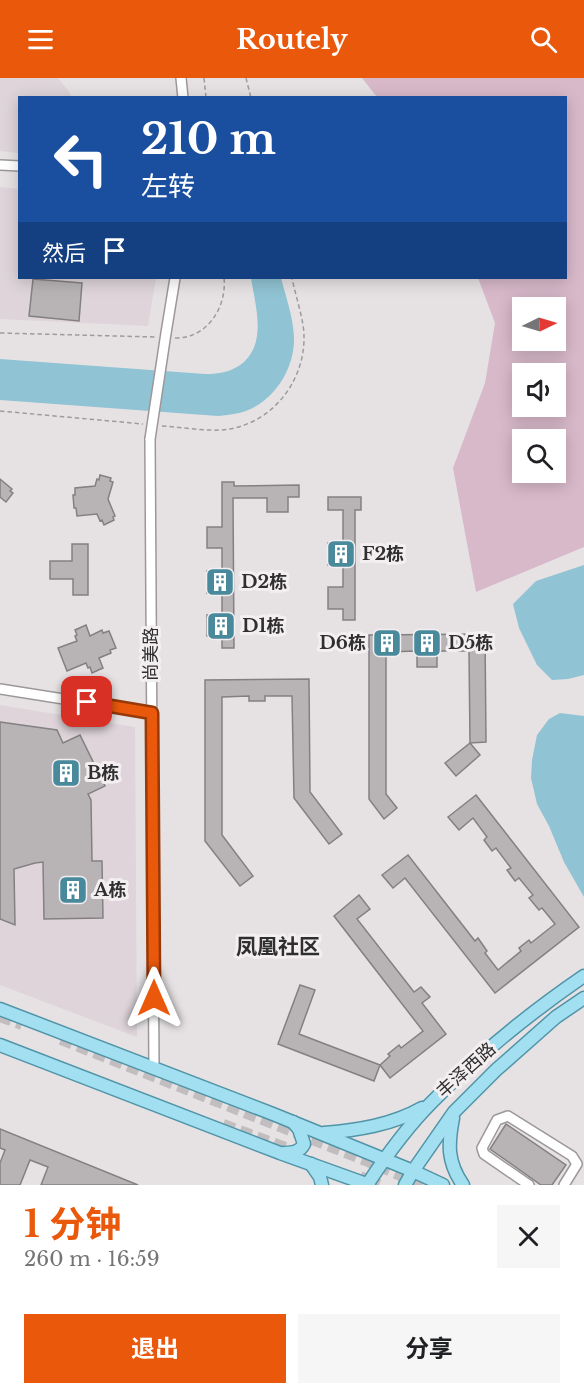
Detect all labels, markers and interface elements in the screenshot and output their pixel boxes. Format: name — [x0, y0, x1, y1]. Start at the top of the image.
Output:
icon: menu — [24, 23, 57, 56]
text: Routely — [236, 23, 348, 56]
icon: search — [527, 23, 560, 56]
text: 210 m — [141, 113, 276, 165]
icon: left — [42, 120, 120, 198]
text: 左转 — [141, 170, 195, 203]
icon: arrive — [98, 234, 131, 267]
text: 然后 — [42, 240, 86, 267]
north arrow — [512, 297, 566, 351]
map controls — [512, 297, 566, 483]
button: sound — [512, 363, 566, 417]
button: search — [512, 429, 566, 483]
building icon: F2栋 — [325, 538, 357, 570]
place label: F2栋 — [362, 543, 404, 565]
building icon: D2栋 — [204, 566, 236, 598]
place label: D2栋 — [241, 571, 287, 593]
building icon: D1栋 — [205, 610, 237, 642]
place label: D1栋 — [242, 615, 284, 637]
street label: 尚美路 — [140, 627, 162, 681]
building icon: D6栋 — [371, 627, 403, 659]
building icon: D5栋 — [411, 627, 443, 659]
place label: D6栋 — [319, 632, 366, 654]
place label: D5栋 — [448, 632, 493, 654]
pin — [61, 676, 112, 727]
icon: arrive — [70, 685, 103, 718]
building icon: B栋 — [50, 757, 82, 789]
place label: B栋 — [87, 762, 119, 784]
building icon: A栋 — [57, 874, 89, 906]
place label: A栋 — [93, 879, 127, 901]
district label: 凤凰社区 — [236, 934, 320, 960]
position arrow — [122, 966, 186, 1030]
street label: 丰泽西路 — [432, 1038, 500, 1102]
text: 1 分钟 — [24, 1202, 121, 1247]
button: close — [497, 1205, 560, 1268]
text: 260 m · 16:59 — [24, 1247, 160, 1271]
button: 退出 — [24, 1314, 286, 1383]
button: 分享 — [298, 1314, 560, 1383]

